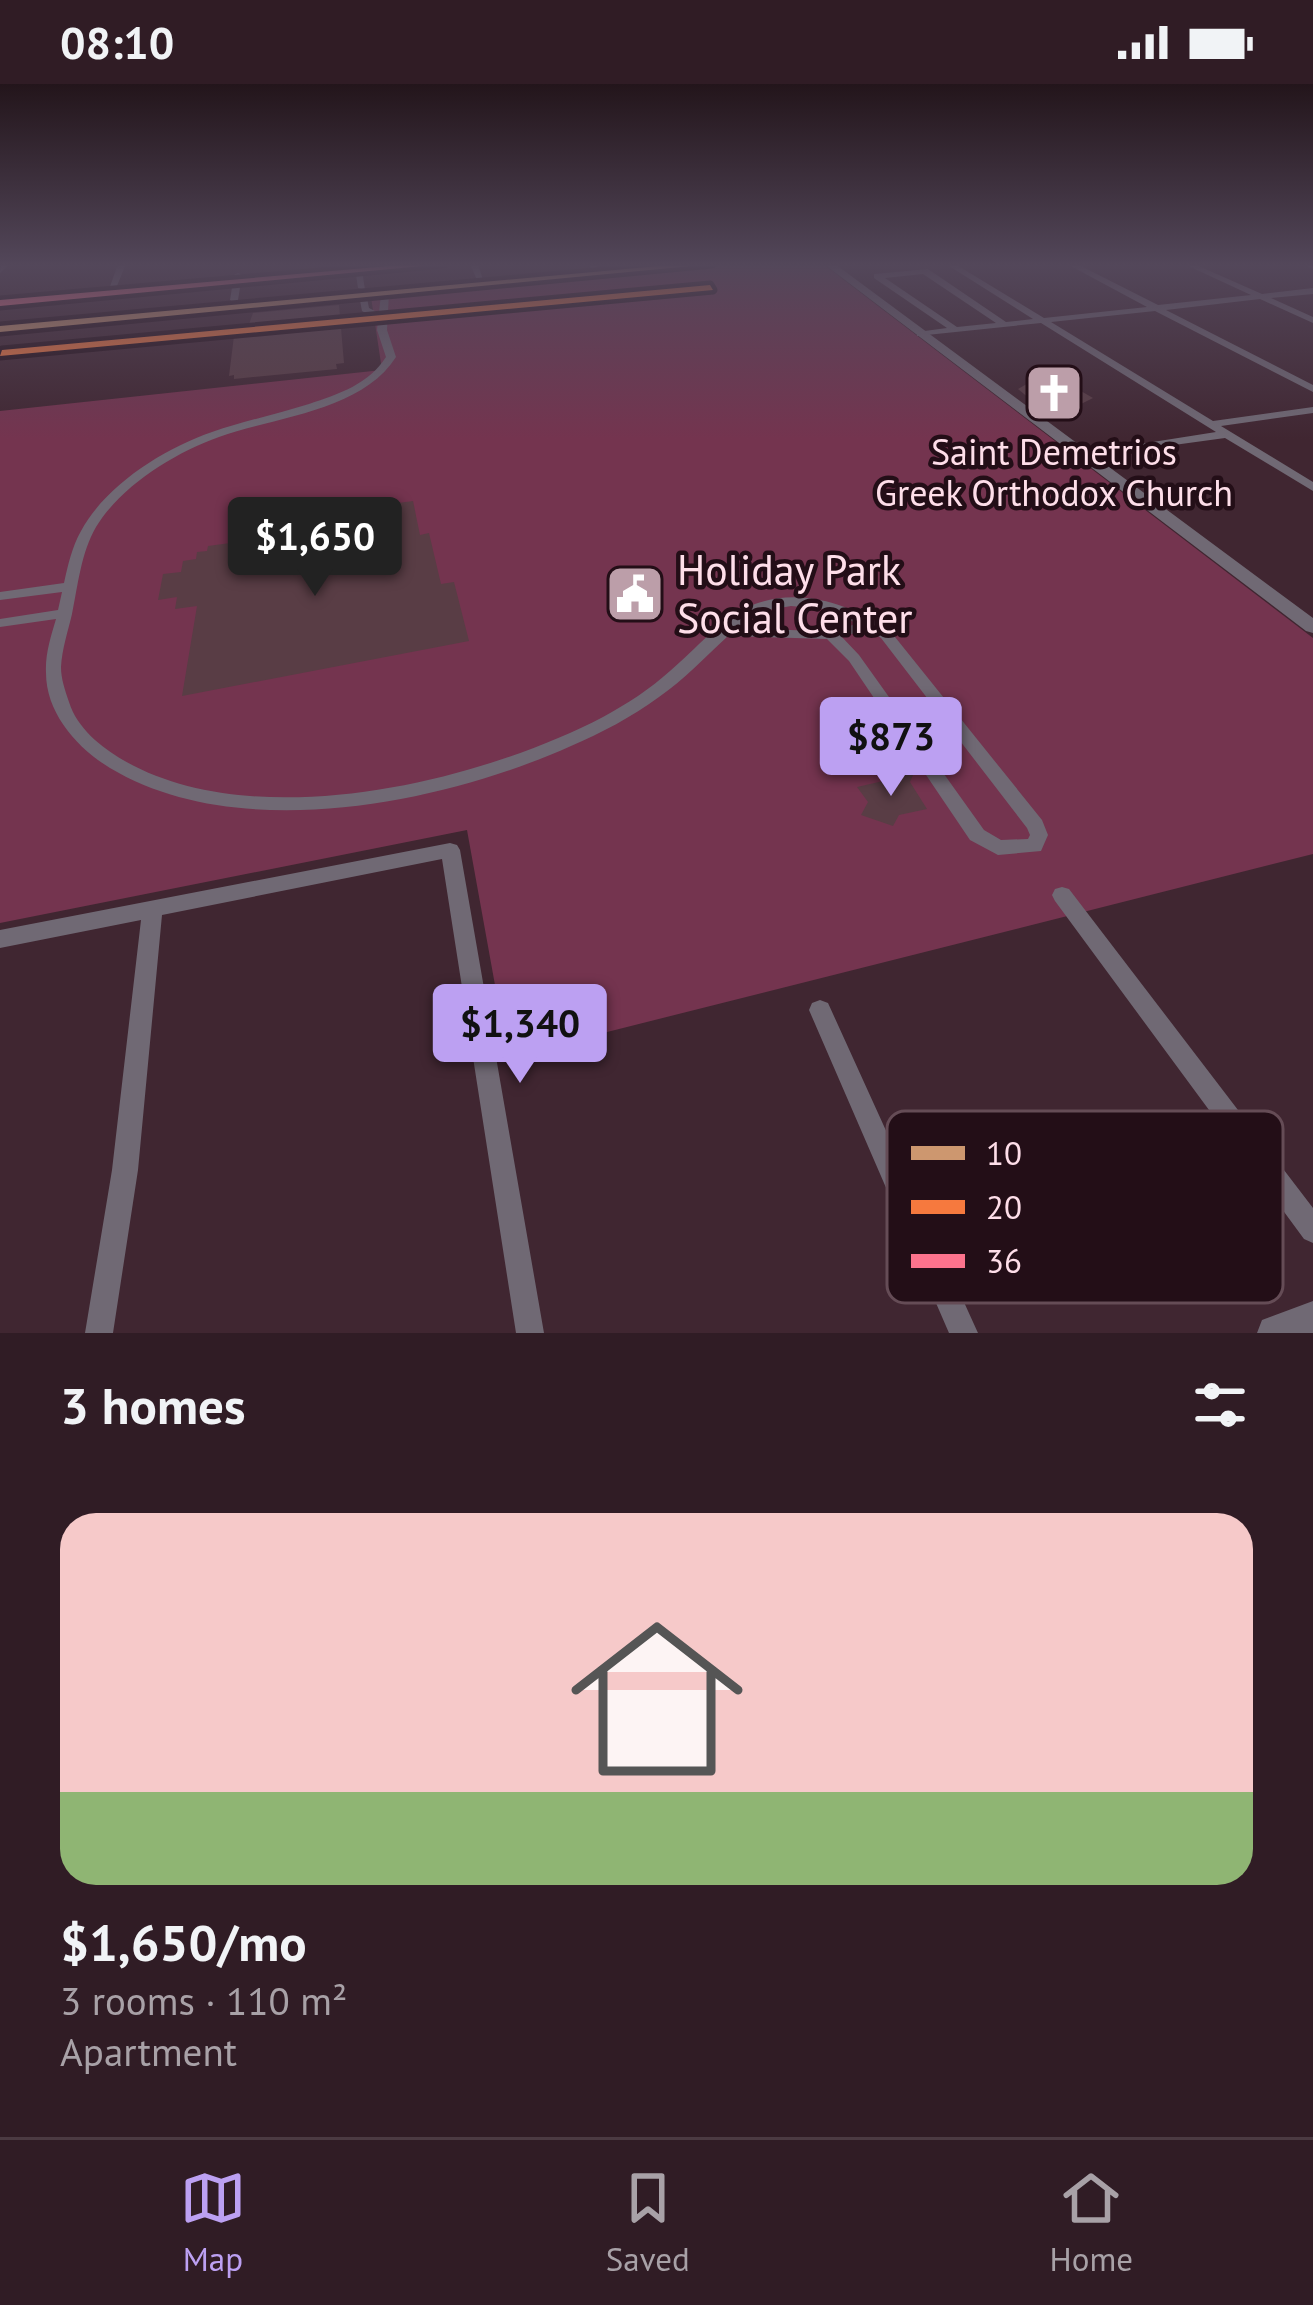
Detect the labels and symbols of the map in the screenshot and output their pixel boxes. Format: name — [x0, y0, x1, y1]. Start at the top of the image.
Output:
church icon: Saint Demetrios Greek Orthodox Church — [1023, 362, 1085, 424]
place label: Saint Demetrios Greek Orthodox Church — [875, 428, 1233, 516]
pin: $1,650 — [217, 497, 413, 599]
place label: Holiday Park Social Center — [677, 542, 913, 645]
public building icon: Holiday Park Social Center — [604, 563, 666, 625]
pin: $873 — [820, 697, 962, 799]
pin: $1,340 — [422, 984, 618, 1086]
legend — [887, 1111, 1283, 1303]
text: 10 — [986, 1131, 1022, 1174]
text: 20 — [986, 1185, 1022, 1228]
text: 36 — [986, 1239, 1022, 1282]

